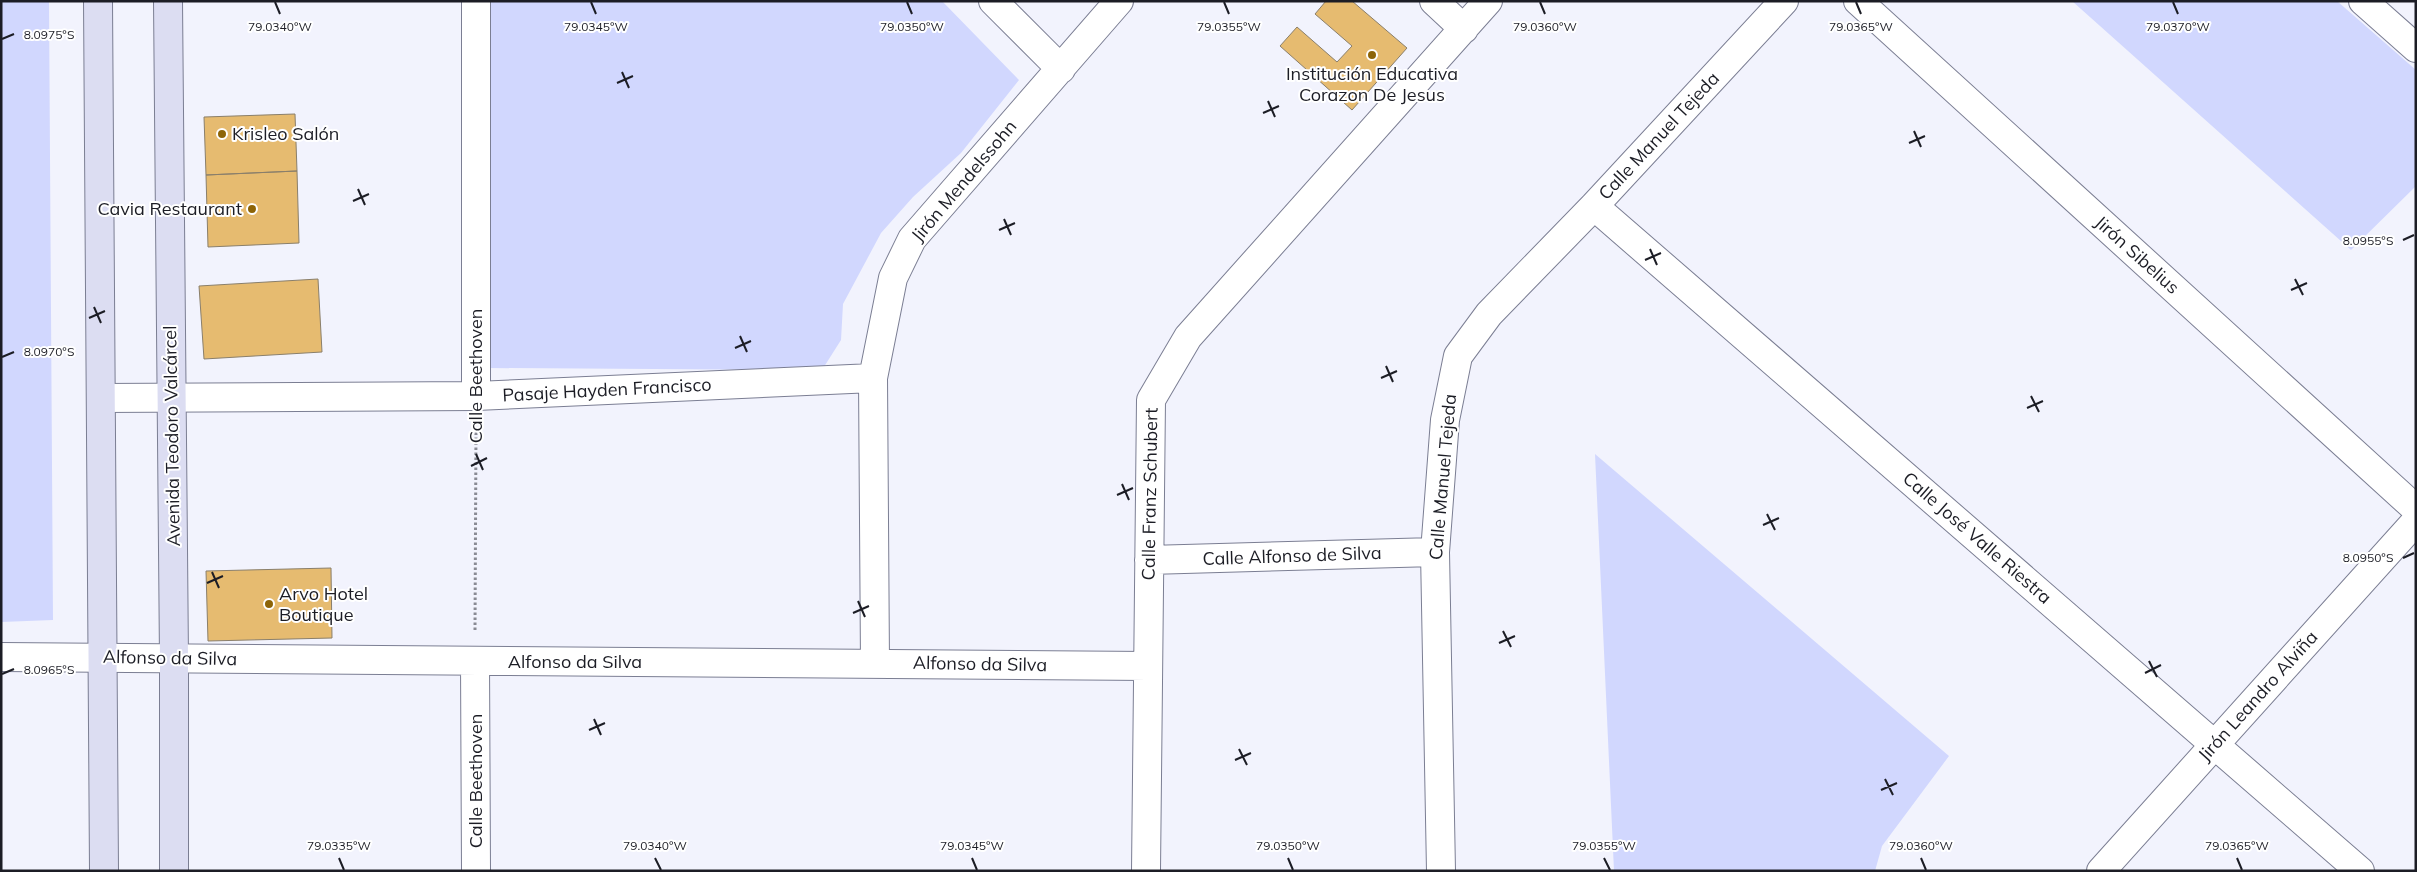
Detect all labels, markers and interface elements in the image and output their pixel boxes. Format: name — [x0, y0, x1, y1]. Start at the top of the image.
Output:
text: 79.0340°W — [248, 19, 312, 34]
text: 79.0345°W — [564, 19, 628, 34]
text: 79.0350°W — [880, 19, 944, 34]
text: 79.0355°W — [1197, 19, 1261, 34]
text: 79.0360°W — [1513, 19, 1577, 34]
text: 79.0365°W — [1829, 19, 1893, 34]
text: 79.0370°W — [2146, 19, 2210, 34]
text: 8.0975°S — [24, 27, 74, 42]
marker: Institución Educativa Corazon De Jesus — [1366, 49, 1378, 61]
place label: Institución Educativa Corazon De Jesus — [1286, 62, 1458, 106]
street label: Calle Manuel Tejeda — [1593, 67, 1724, 204]
street label: Jirón Mendelssohn — [906, 115, 1021, 246]
place label: Krisleo Salón — [232, 122, 339, 145]
marker: Krisleo Salón — [216, 128, 228, 140]
place label: Cavia Restaurant — [97, 197, 242, 220]
marker: Cavia Restaurant — [246, 203, 258, 215]
street label: Jirón Sibelius — [2090, 211, 2185, 299]
text: 8.0955°S — [2343, 233, 2393, 248]
street label: Calle Beethoven — [464, 309, 487, 443]
street label: Avenida Teodoro Valcárcel — [158, 325, 185, 547]
text: 8.0970°S — [24, 344, 74, 359]
street label: Pasaje Hayden Francisco — [502, 373, 712, 406]
street label: Calle Manuel Tejeda — [1424, 393, 1461, 561]
street label: Calle Franz Schubert — [1136, 407, 1163, 580]
street label: Calle José Valle Riestra — [1898, 467, 2056, 609]
street label: Calle Alfonso de Silva — [1202, 541, 1382, 570]
text: 8.0950°S — [2343, 550, 2393, 565]
place label: Arvo Hotel Boutique — [279, 582, 368, 626]
marker: Arvo Hotel Boutique — [263, 598, 275, 610]
street label: Jirón Leandro Alviña — [2193, 626, 2322, 766]
street label: Alfonso da Silva — [103, 645, 237, 670]
street label: Alfonso da Silva — [508, 650, 642, 673]
street label: Alfonso da Silva — [913, 651, 1047, 676]
text: 8.0965°S — [24, 662, 74, 677]
street label: Calle Beethoven — [464, 714, 487, 848]
text: 79.0335°W — [307, 838, 371, 853]
text: 79.0340°W — [623, 838, 687, 853]
text: 79.0345°W — [940, 838, 1004, 853]
text: 79.0350°W — [1256, 838, 1320, 853]
text: 79.0355°W — [1572, 838, 1636, 853]
text: 79.0360°W — [1889, 838, 1953, 853]
text: 79.0365°W — [2205, 838, 2269, 853]

